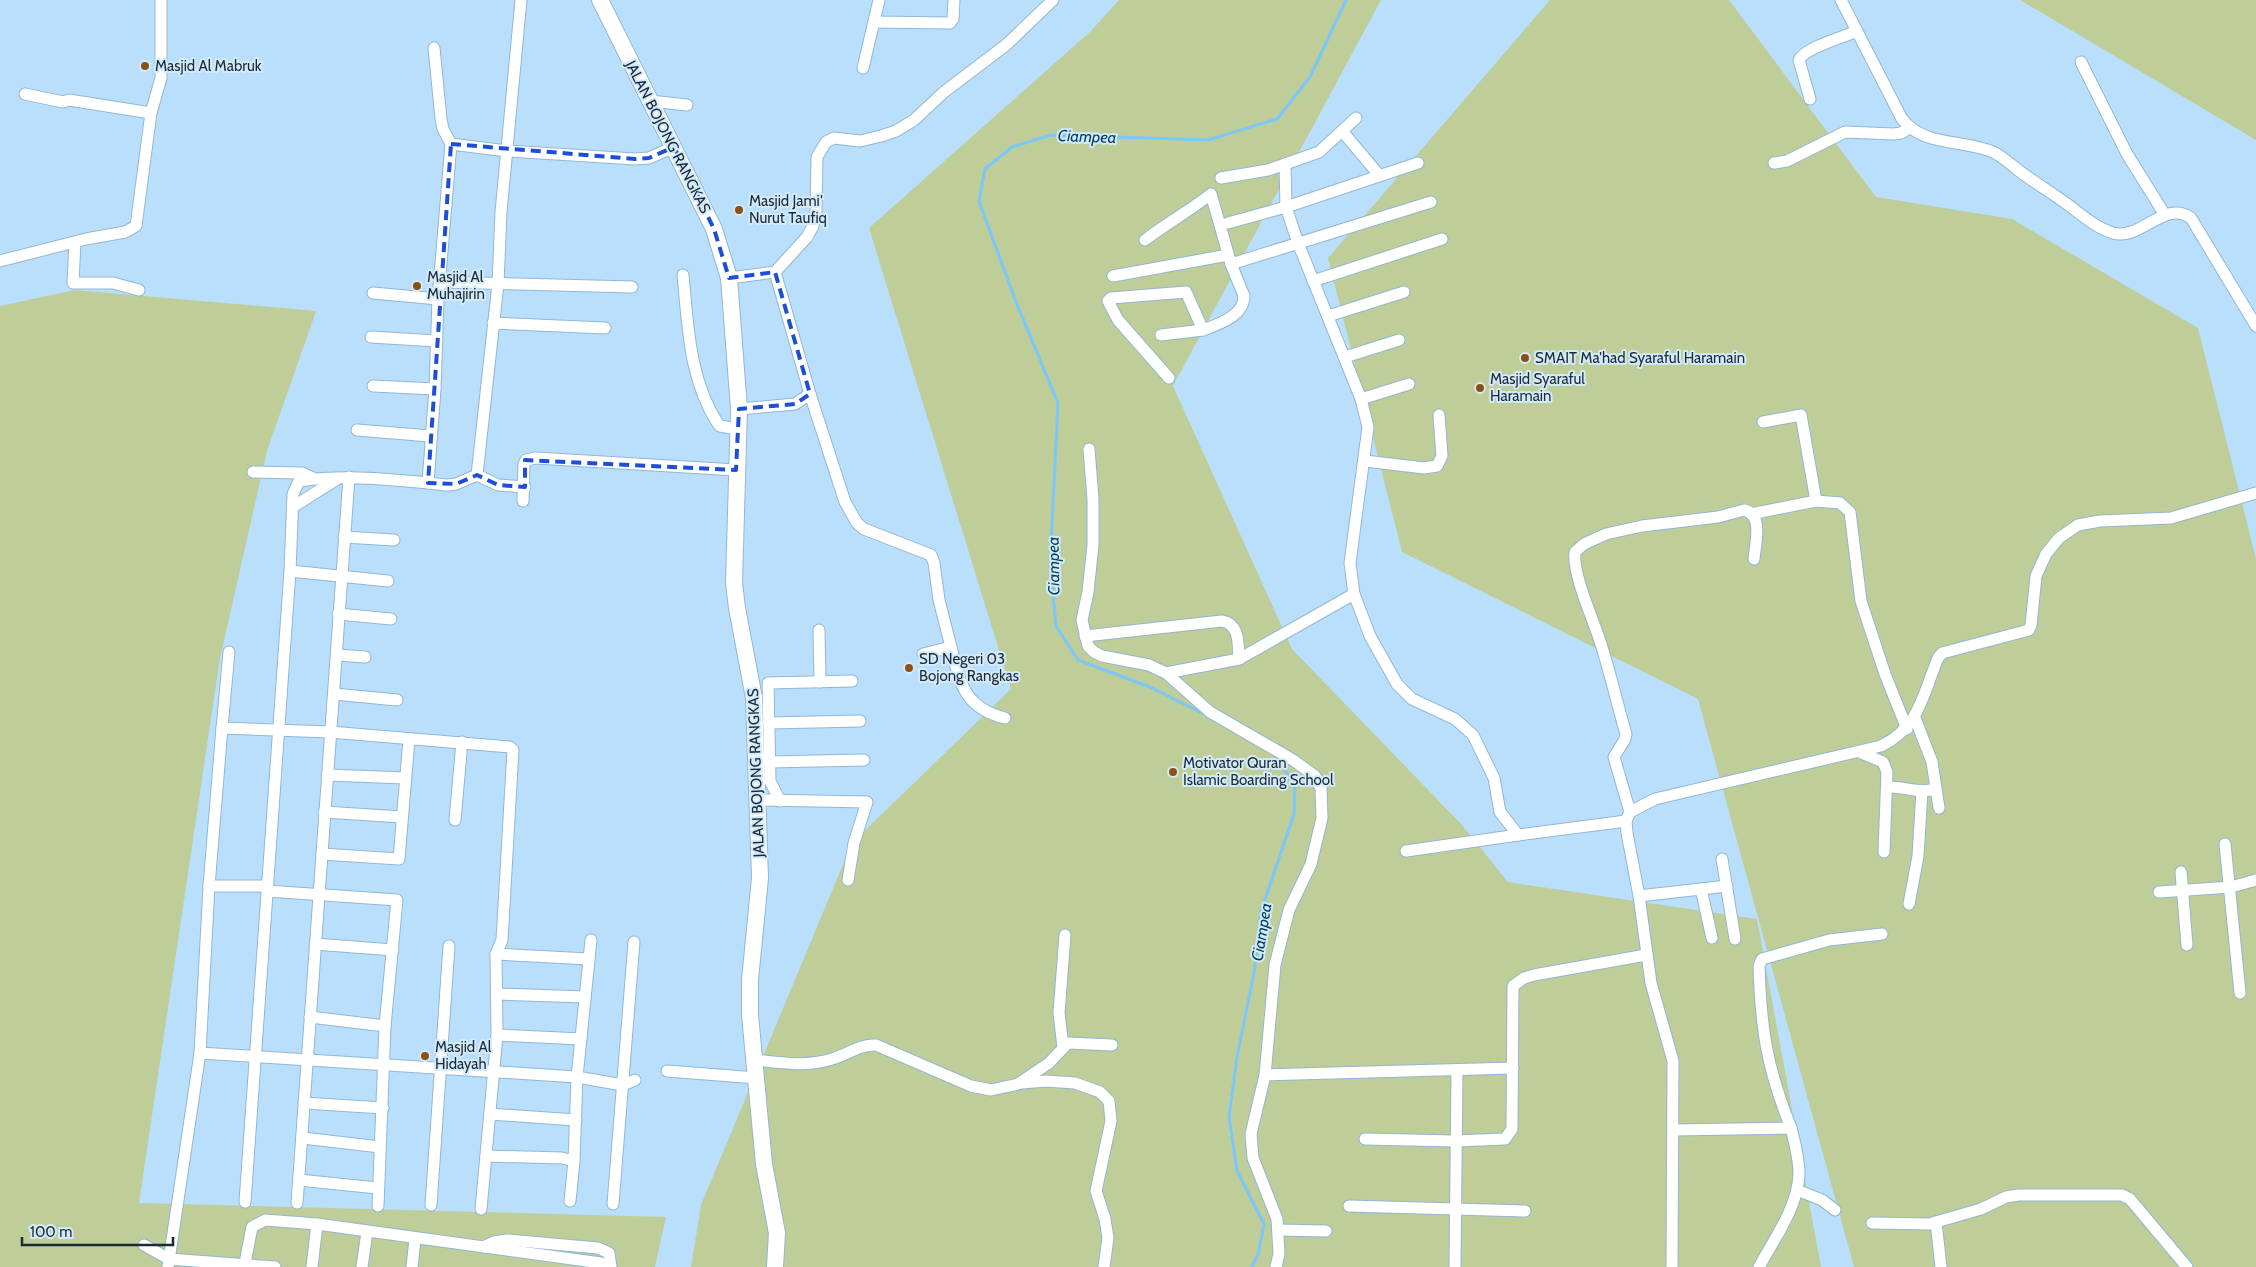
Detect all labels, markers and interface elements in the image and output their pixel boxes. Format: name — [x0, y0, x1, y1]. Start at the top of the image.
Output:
place label: Masjid Al Mabruk — [155, 57, 262, 75]
street label: JALAN BOJONG RANGKAS — [621, 57, 715, 217]
marker: Masjid Al Mabruk — [139, 60, 151, 72]
water label: Ciampea — [1057, 126, 1117, 147]
place label: Masjid Jami' Nurut Taufiq — [749, 192, 827, 227]
marker: Masjid Jami' Nurut Taufiq — [733, 204, 745, 216]
place label: Masjid Al Muhajirin — [427, 268, 485, 303]
marker: Masjid Al Muhajirin — [411, 280, 423, 292]
place label: SMAIT Ma'had Syaraful Haramain — [1535, 349, 1745, 367]
marker: SMAIT Ma'had Syaraful Haramain — [1519, 352, 1531, 364]
place label: Masjid Syaraful Haramain — [1490, 370, 1585, 405]
marker: Masjid Syaraful Haramain — [1474, 382, 1486, 394]
water label: Ciampea — [1043, 537, 1064, 595]
place label: SD Negeri 03 Bojong Rangkas — [919, 650, 1019, 685]
marker: SD Negeri 03 Bojong Rangkas — [903, 662, 915, 674]
street label: JALAN BOJONG RANGKAS — [744, 688, 768, 859]
place label: Motivator Quran Islamic Boarding School — [1183, 754, 1334, 789]
marker: Motivator Quran Islamic Boarding School — [1167, 766, 1179, 778]
water label: Ciampea — [1248, 902, 1275, 963]
place label: Masjid Al Hidayah — [435, 1038, 492, 1073]
marker: Masjid Al Hidayah — [419, 1050, 431, 1062]
scale bar — [22, 1214, 174, 1246]
text: 100 m — [30, 1223, 72, 1241]

